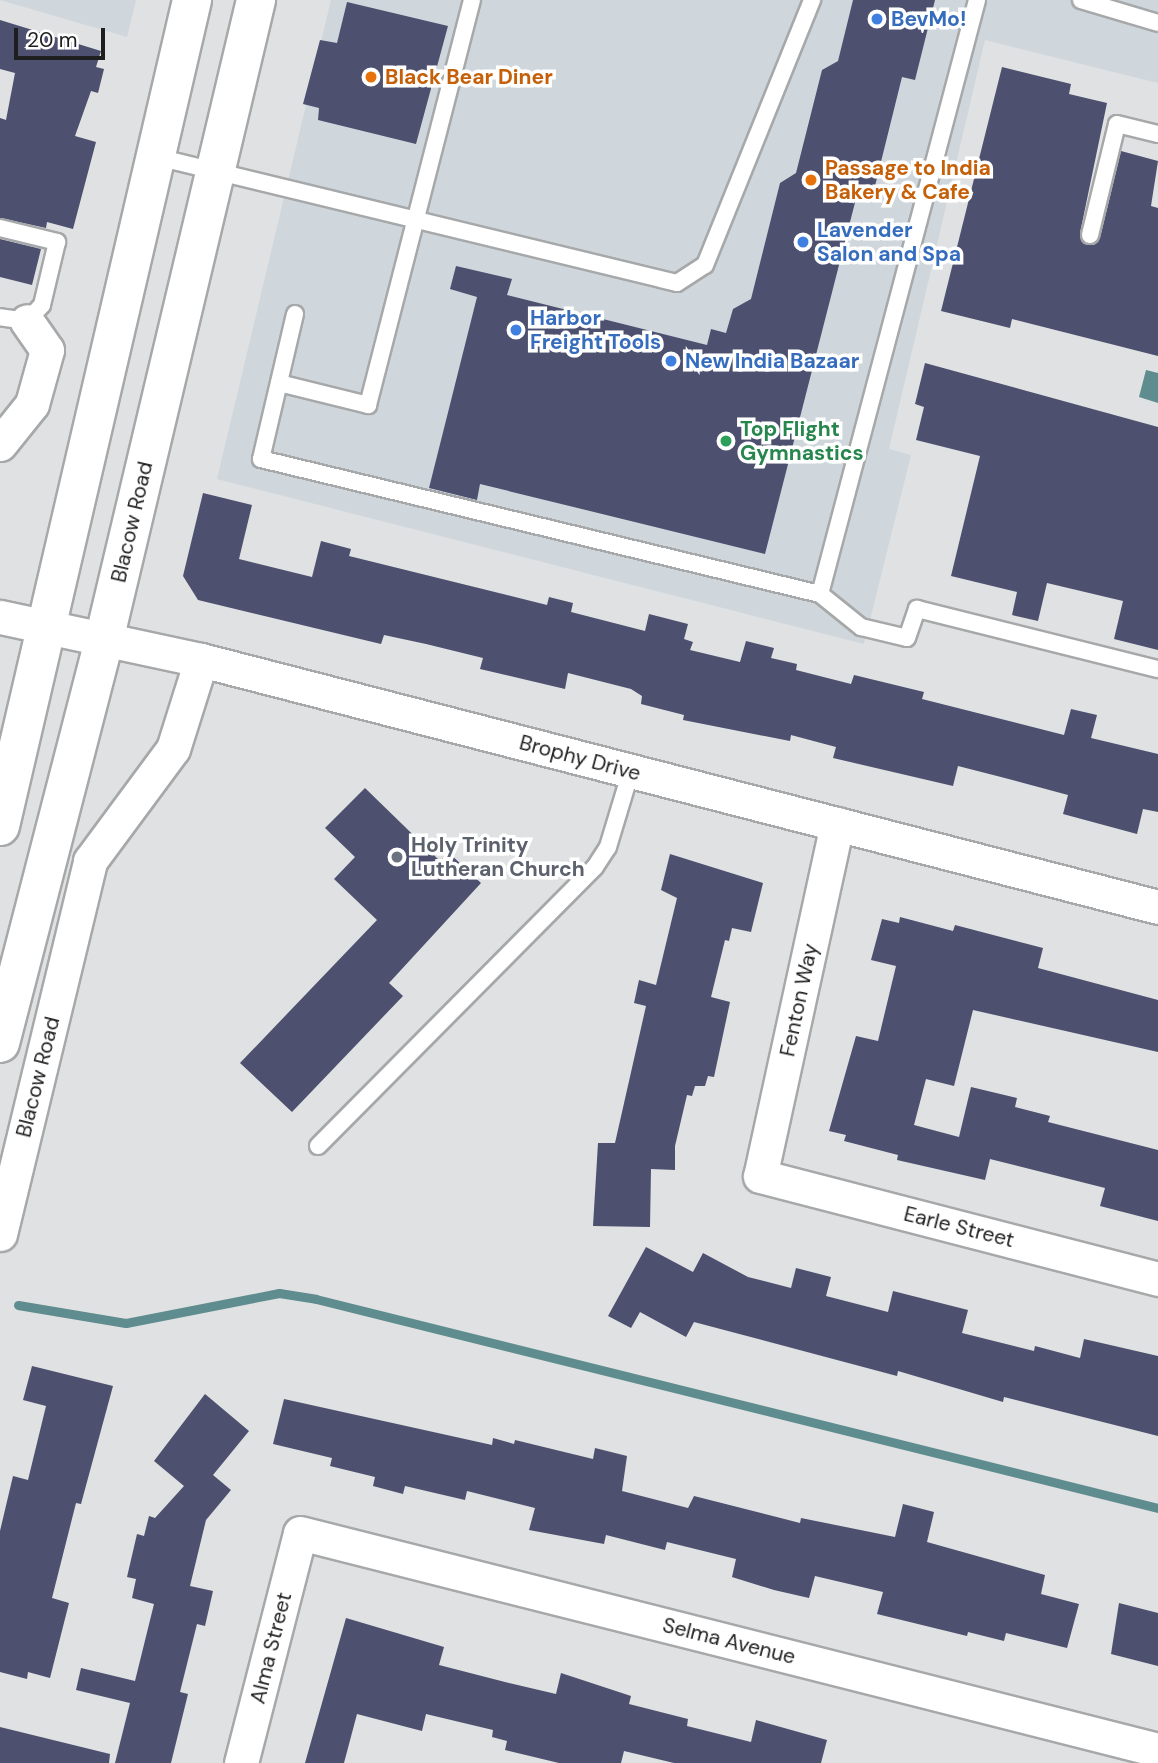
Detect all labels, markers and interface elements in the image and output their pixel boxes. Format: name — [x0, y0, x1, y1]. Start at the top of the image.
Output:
place label: BevMo! — [891, 6, 966, 32]
marker: BevMo! — [869, 11, 885, 27]
scale bar — [18, 14, 108, 58]
text: 20 m — [27, 26, 78, 54]
place label: Black Bear Diner — [385, 64, 553, 90]
marker: Black Bear Diner — [363, 69, 379, 85]
place label: Passage to India Bakery & Cafe — [825, 155, 991, 205]
marker: Passage to India Bakery & Cafe — [803, 172, 819, 188]
place label: Lavender Salon and Spa — [817, 217, 961, 267]
marker: Lavender Salon and Spa — [795, 234, 811, 250]
place label: Harbor Freight Tools — [530, 305, 661, 355]
marker: Harbor Freight Tools — [508, 322, 524, 338]
place label: New India Bazaar — [685, 348, 859, 374]
marker: New India Bazaar — [663, 353, 679, 369]
place label: Top Flight Gymnastics — [740, 416, 864, 466]
marker: Top Flight Gymnastics — [718, 433, 734, 449]
street label: Blacow Road — [106, 459, 158, 585]
street label: Brophy Drive — [517, 730, 643, 786]
place label: Holy Trinity Lutheran Church — [411, 832, 585, 882]
marker: Holy Trinity Lutheran Church — [389, 849, 405, 865]
street label: Fenton Way — [775, 941, 823, 1059]
street label: Blacow Road — [11, 1014, 65, 1140]
street label: Earle Street — [901, 1201, 1017, 1253]
street label: Alma Street — [245, 1590, 297, 1706]
street label: Selma Avenue — [660, 1612, 798, 1670]

